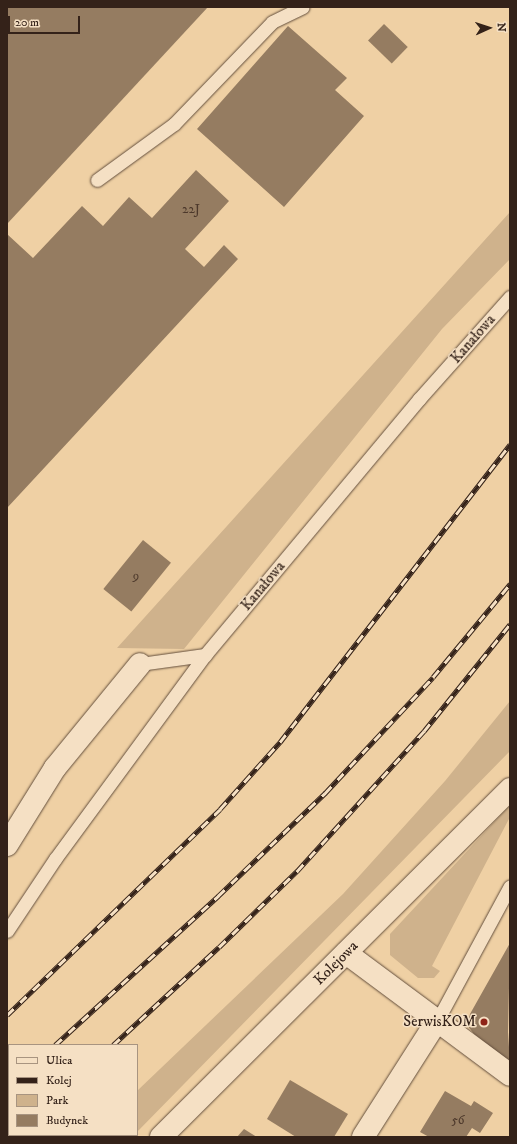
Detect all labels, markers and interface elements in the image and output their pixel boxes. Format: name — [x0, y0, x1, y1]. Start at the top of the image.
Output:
scale bar — [10, 8, 82, 34]
north arrow — [469, 8, 509, 48]
text: 20 m — [15, 15, 39, 30]
text: N — [494, 22, 508, 32]
house number: 22J — [182, 201, 200, 217]
street label: Kanałowa — [447, 311, 499, 367]
street label: Kanałowa — [237, 558, 289, 614]
house number: 9 — [133, 568, 139, 584]
street label: Kolejowa — [310, 937, 362, 989]
place label: SerwisKOM — [403, 1013, 476, 1031]
marker: SerwisKOM — [479, 1017, 489, 1027]
legend — [8, 1044, 138, 1136]
text: Ulica — [46, 1053, 72, 1068]
text: Kolej — [46, 1073, 72, 1088]
text: Park — [46, 1093, 68, 1108]
house number: 56 — [451, 1112, 465, 1128]
text: Budynek — [46, 1113, 88, 1128]

